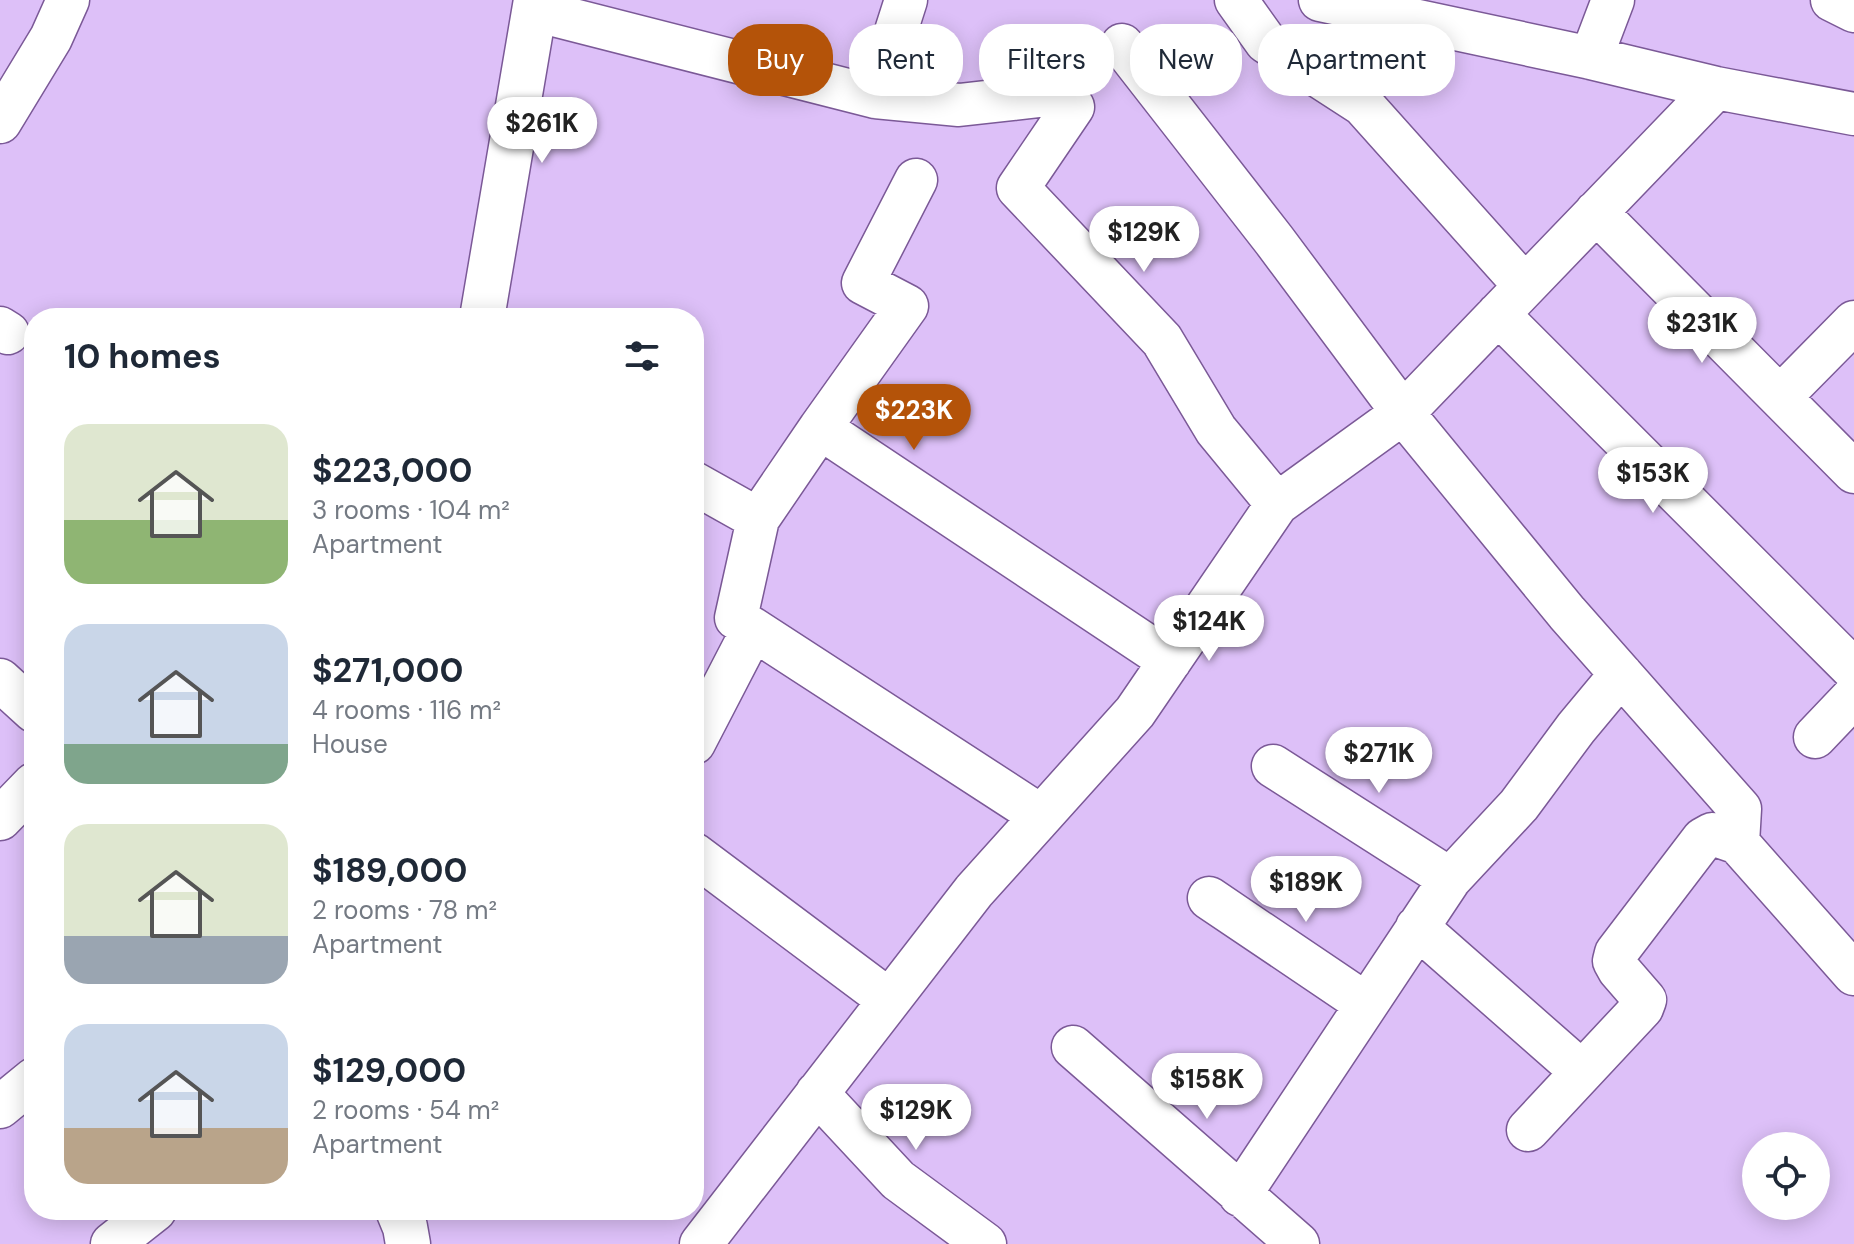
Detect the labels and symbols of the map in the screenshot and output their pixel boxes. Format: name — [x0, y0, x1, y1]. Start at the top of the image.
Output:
pin: $261K — [486, 97, 598, 165]
pin: $129K — [1088, 206, 1200, 274]
pin: $231K — [1646, 297, 1758, 365]
pin: $223K — [858, 384, 970, 452]
pin: $153K — [1597, 447, 1709, 515]
pin: $124K — [1153, 595, 1265, 663]
pin: $271K — [1323, 727, 1435, 795]
pin: $189K — [1250, 856, 1362, 924]
pin: $158K — [1151, 1053, 1263, 1121]
pin: $129K — [860, 1084, 972, 1152]

